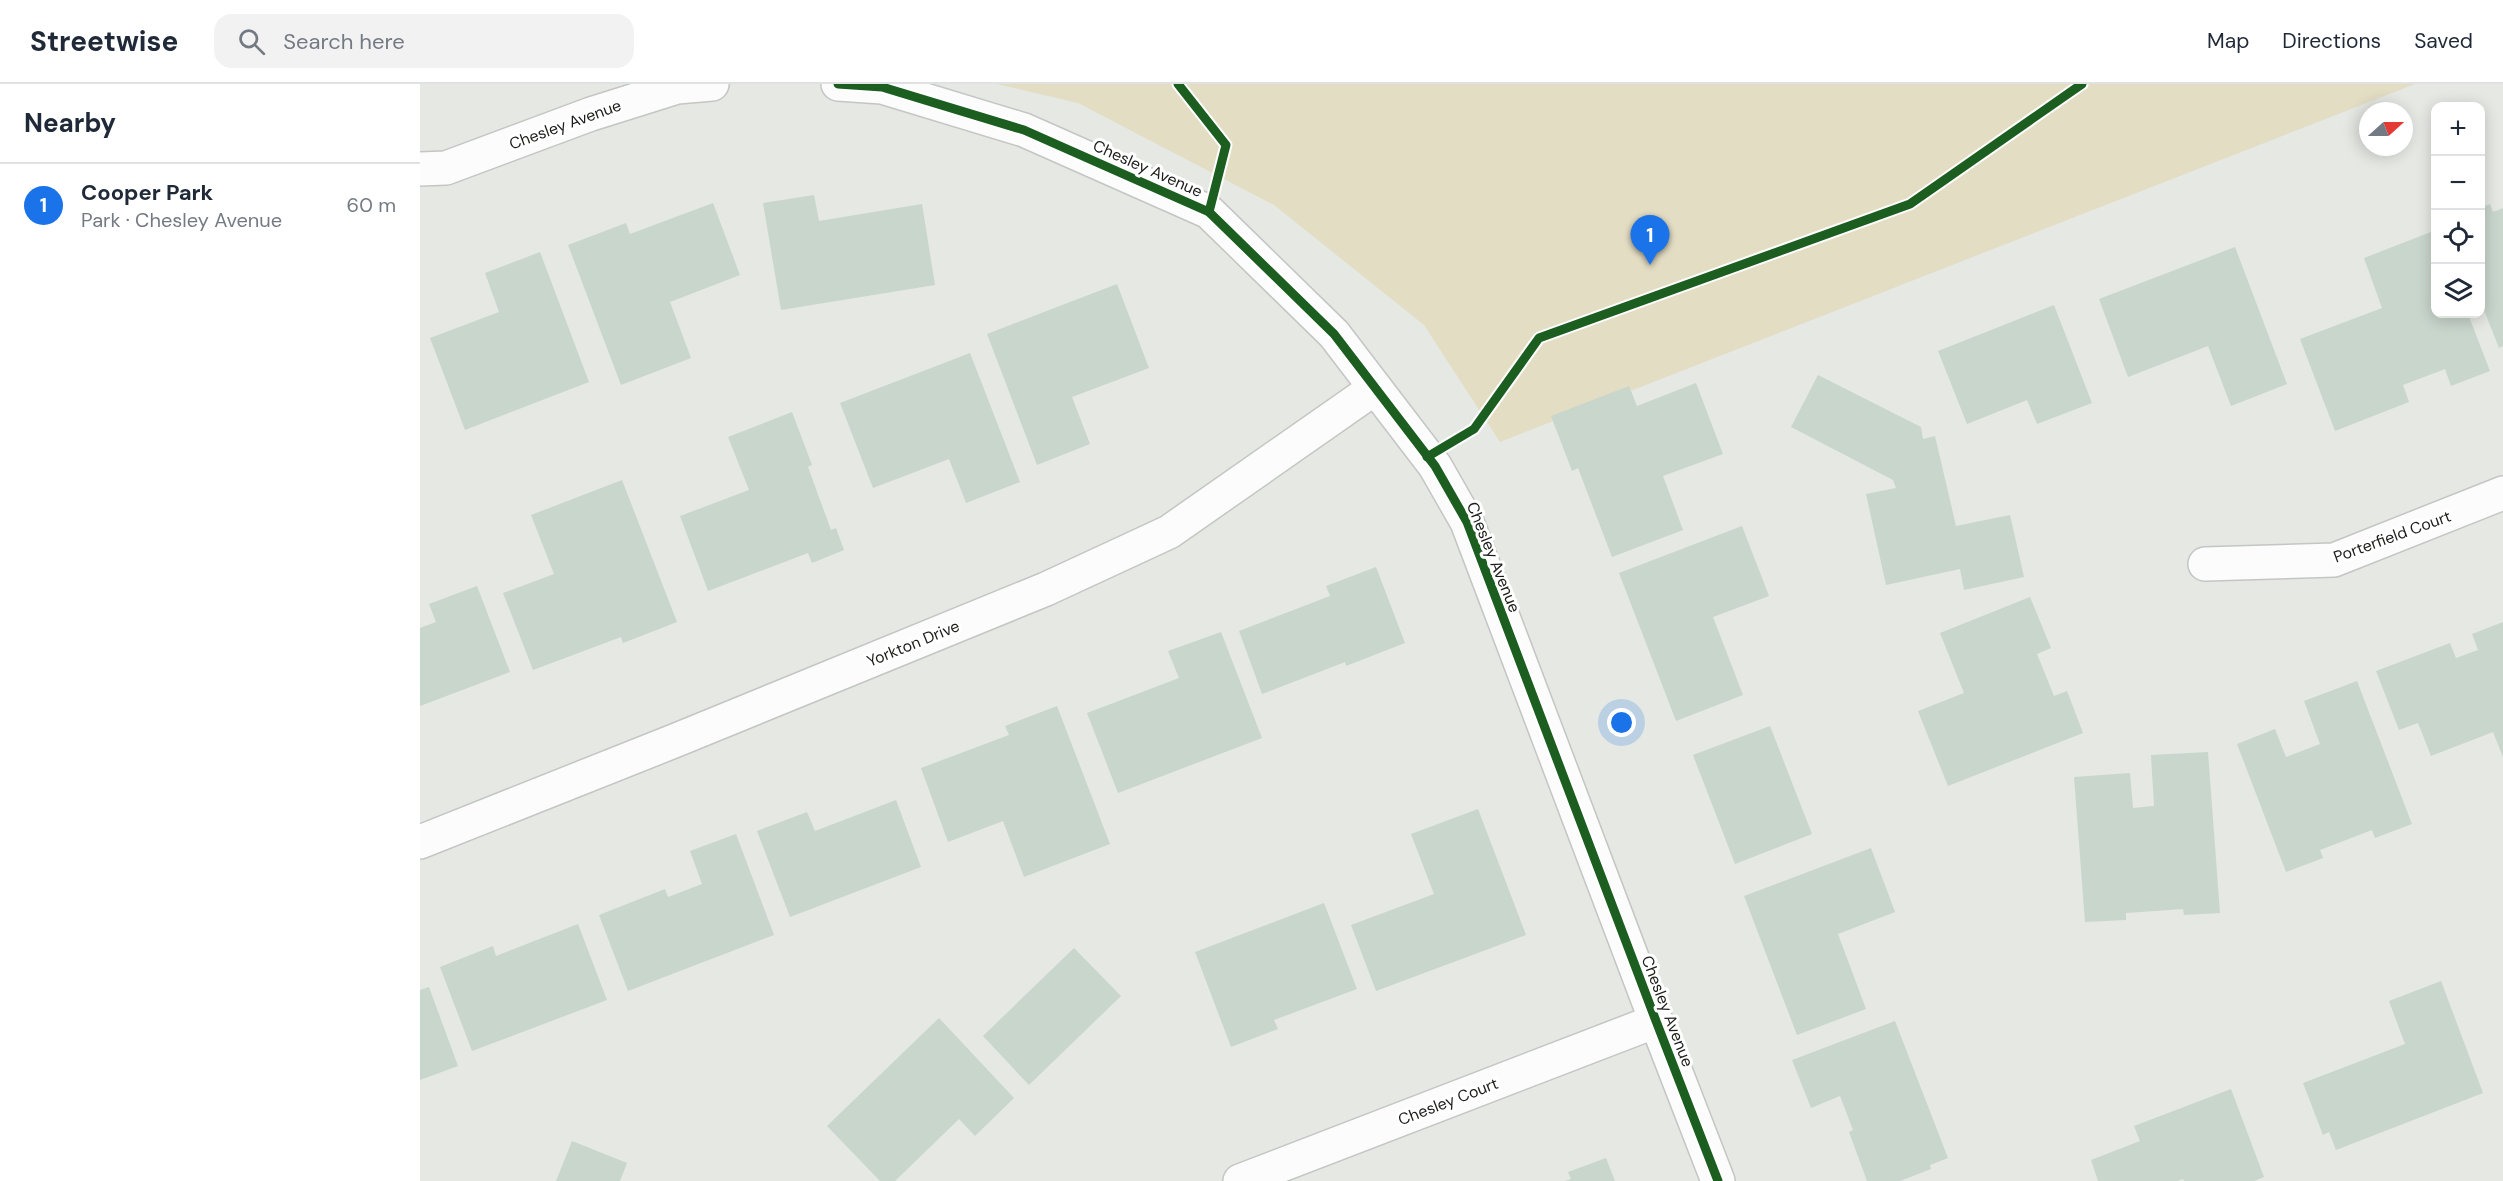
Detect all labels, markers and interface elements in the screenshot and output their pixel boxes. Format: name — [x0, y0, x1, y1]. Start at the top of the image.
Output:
search box — [214, 14, 634, 68]
text: Streetwise — [30, 23, 178, 60]
icon: search — [235, 25, 268, 58]
text: Search here — [283, 27, 405, 56]
text: Map — [2207, 27, 2249, 55]
text: Directions — [2282, 27, 2381, 55]
text: Saved — [2414, 27, 2473, 55]
street label: Chesley Avenue — [506, 94, 624, 154]
north arrow — [2359, 102, 2413, 156]
map controls — [2431, 102, 2485, 318]
button: + — [2431, 102, 2485, 156]
text: Nearby — [24, 106, 116, 140]
street label: Chesley Avenue — [1090, 135, 1206, 202]
button: − — [2431, 156, 2485, 210]
text: Cooper Park — [81, 178, 213, 207]
text: 1 — [40, 192, 47, 218]
text: 60 m — [347, 192, 396, 218]
text: Park · Chesley Avenue — [81, 207, 282, 233]
button: locate — [2431, 210, 2485, 264]
pin: 1 — [1630, 216, 1670, 265]
button: layers — [2431, 264, 2485, 318]
street label: Chesley Avenue — [1462, 499, 1525, 616]
street label: Porterfield Court — [2331, 505, 2454, 567]
street label: Yorkton Drive — [864, 615, 963, 672]
your location — [1607, 708, 1636, 737]
street label: Chesley Avenue — [1637, 952, 1698, 1070]
street label: Chesley Court — [1395, 1073, 1501, 1130]

